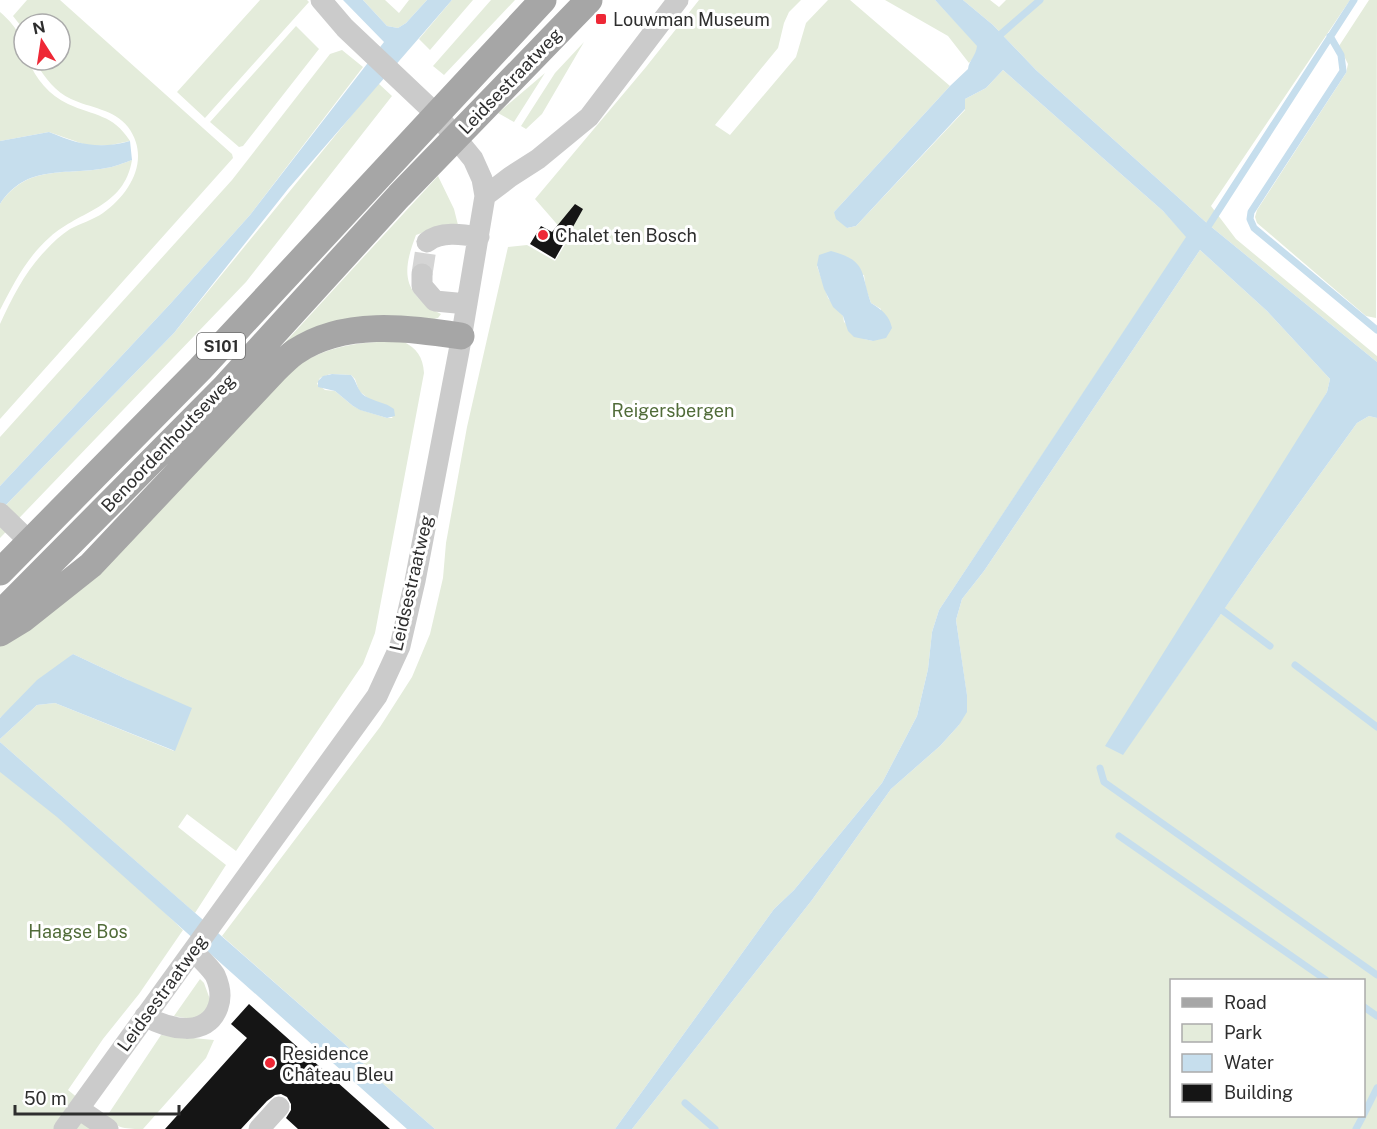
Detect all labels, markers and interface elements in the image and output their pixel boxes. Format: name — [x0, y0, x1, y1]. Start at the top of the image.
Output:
place label: Louwman Museum — [613, 9, 770, 30]
north arrow — [12, 12, 72, 72]
marker: Louwman Museum — [594, 12, 608, 26]
text: N — [31, 17, 47, 38]
street label: Leidsestraatweg — [454, 24, 566, 138]
place label: Chalet ten Bosch — [555, 225, 697, 246]
marker: Chalet ten Bosch — [536, 228, 550, 242]
road number: S101 — [197, 333, 245, 359]
street label: Benoordenhoutseweg — [97, 370, 239, 516]
park label: Reigersbergen — [612, 400, 734, 421]
street label: Leidsestraatweg — [385, 513, 437, 653]
park label: Haagse Bos — [28, 921, 128, 942]
street label: Leidsestraatweg — [113, 931, 211, 1055]
legend — [1170, 979, 1365, 1117]
text: Road — [1224, 992, 1267, 1013]
text: Park — [1224, 1022, 1262, 1043]
place label: Residence Château Bleu — [282, 1043, 394, 1085]
text: Water — [1224, 1052, 1274, 1073]
marker: Residence Château Bleu — [263, 1056, 277, 1070]
scale bar — [15, 1078, 178, 1116]
text: Building — [1224, 1082, 1293, 1103]
text: 50 m — [24, 1088, 67, 1109]

